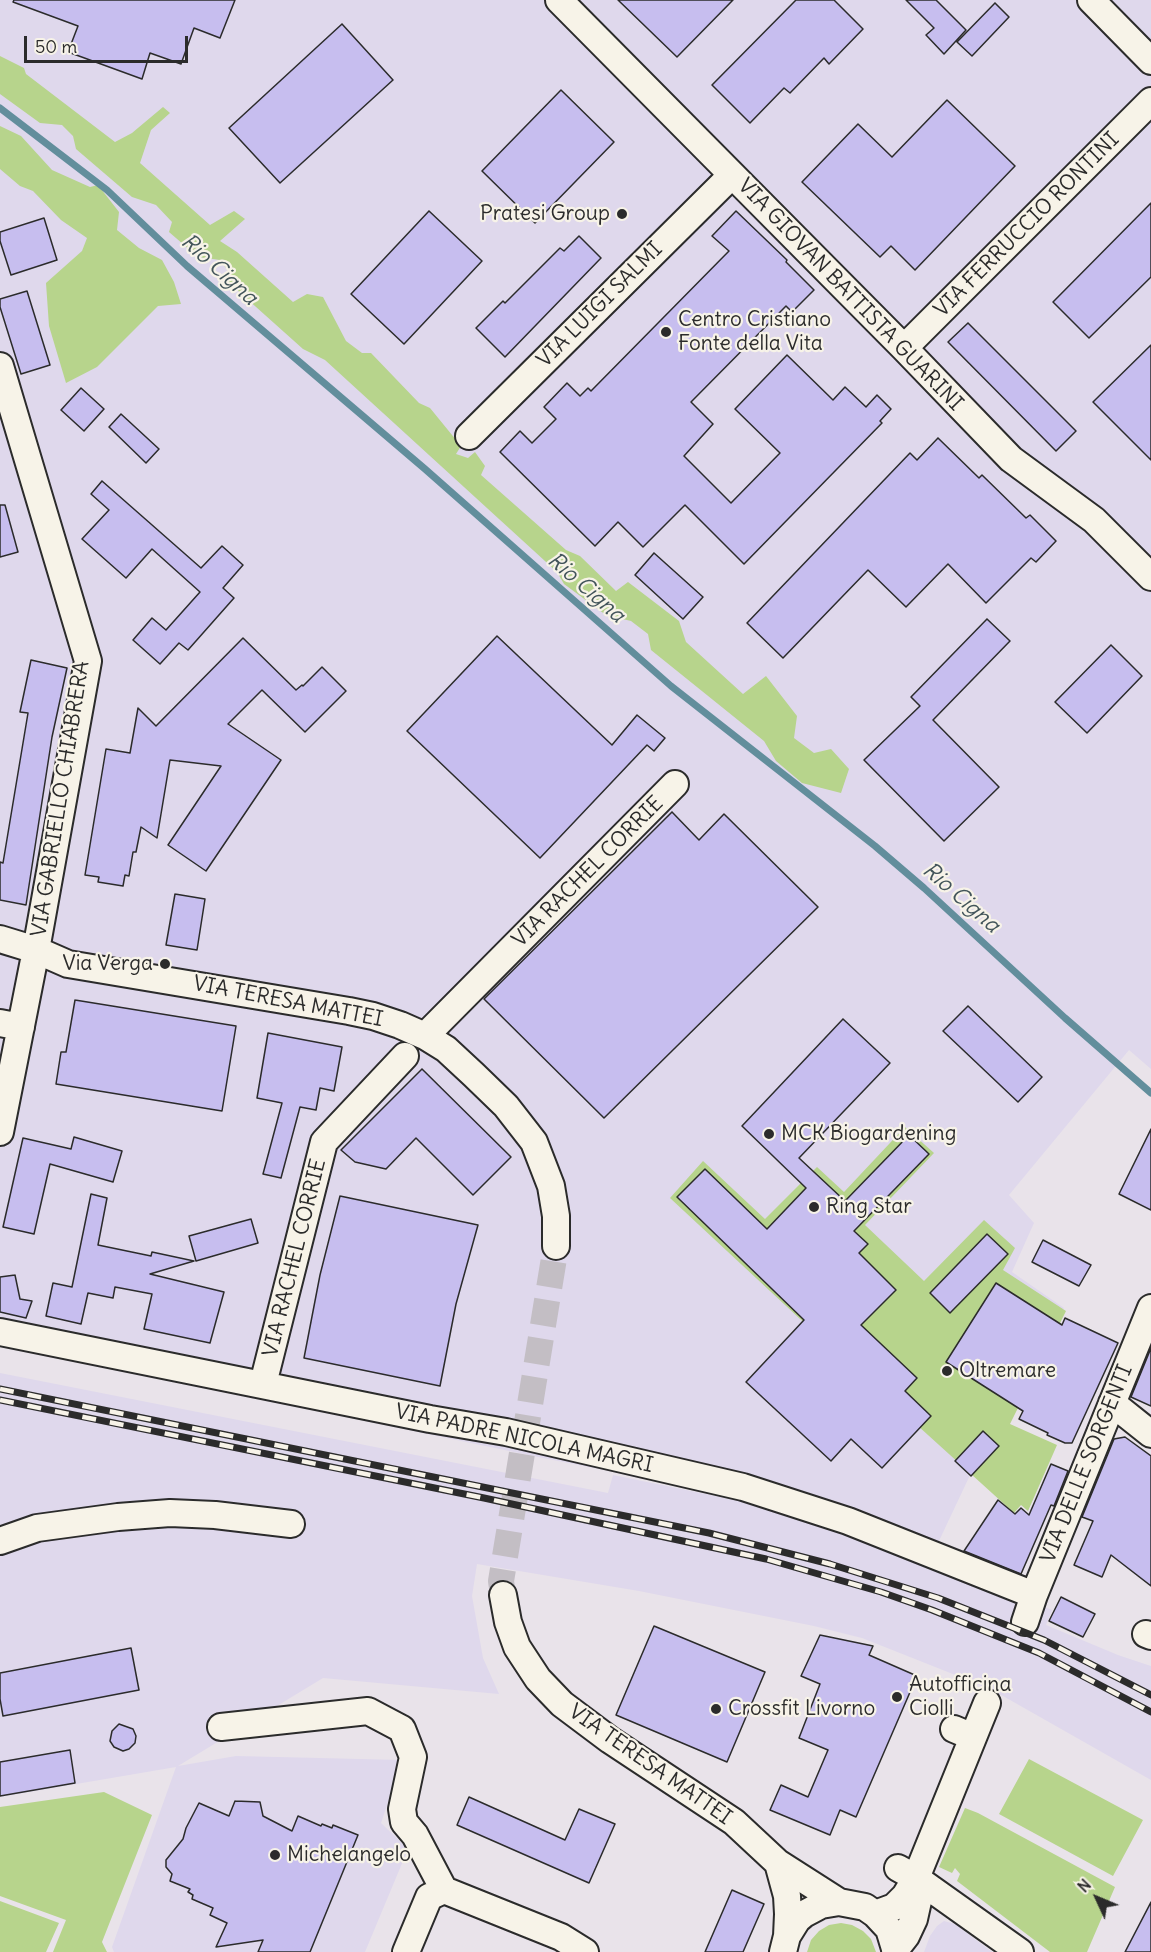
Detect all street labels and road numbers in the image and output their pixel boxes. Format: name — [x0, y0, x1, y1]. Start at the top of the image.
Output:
street label: VIA FERRUCCIO RONTINI — [929, 127, 1125, 323]
street label: VIA GIOVAN BATTISTA GUARINI — [732, 174, 968, 416]
street label: VIA LUIGI SALMI — [532, 237, 668, 373]
street label: VIA GABRIELLO CHIABRERA — [27, 659, 95, 939]
street label: VIA RACHEL CORRIE — [507, 791, 669, 953]
street label: VIA TERESA MATTEI — [191, 971, 385, 1033]
street label: VIA RACHEL CORRIE — [258, 1156, 332, 1360]
street label: VIA DELLE SORGENTI — [1036, 1361, 1138, 1567]
street label: VIA PADRE NICOLA MAGRI — [393, 1399, 655, 1479]
street label: VIA TERESA MATTEI — [564, 1699, 736, 1831]

